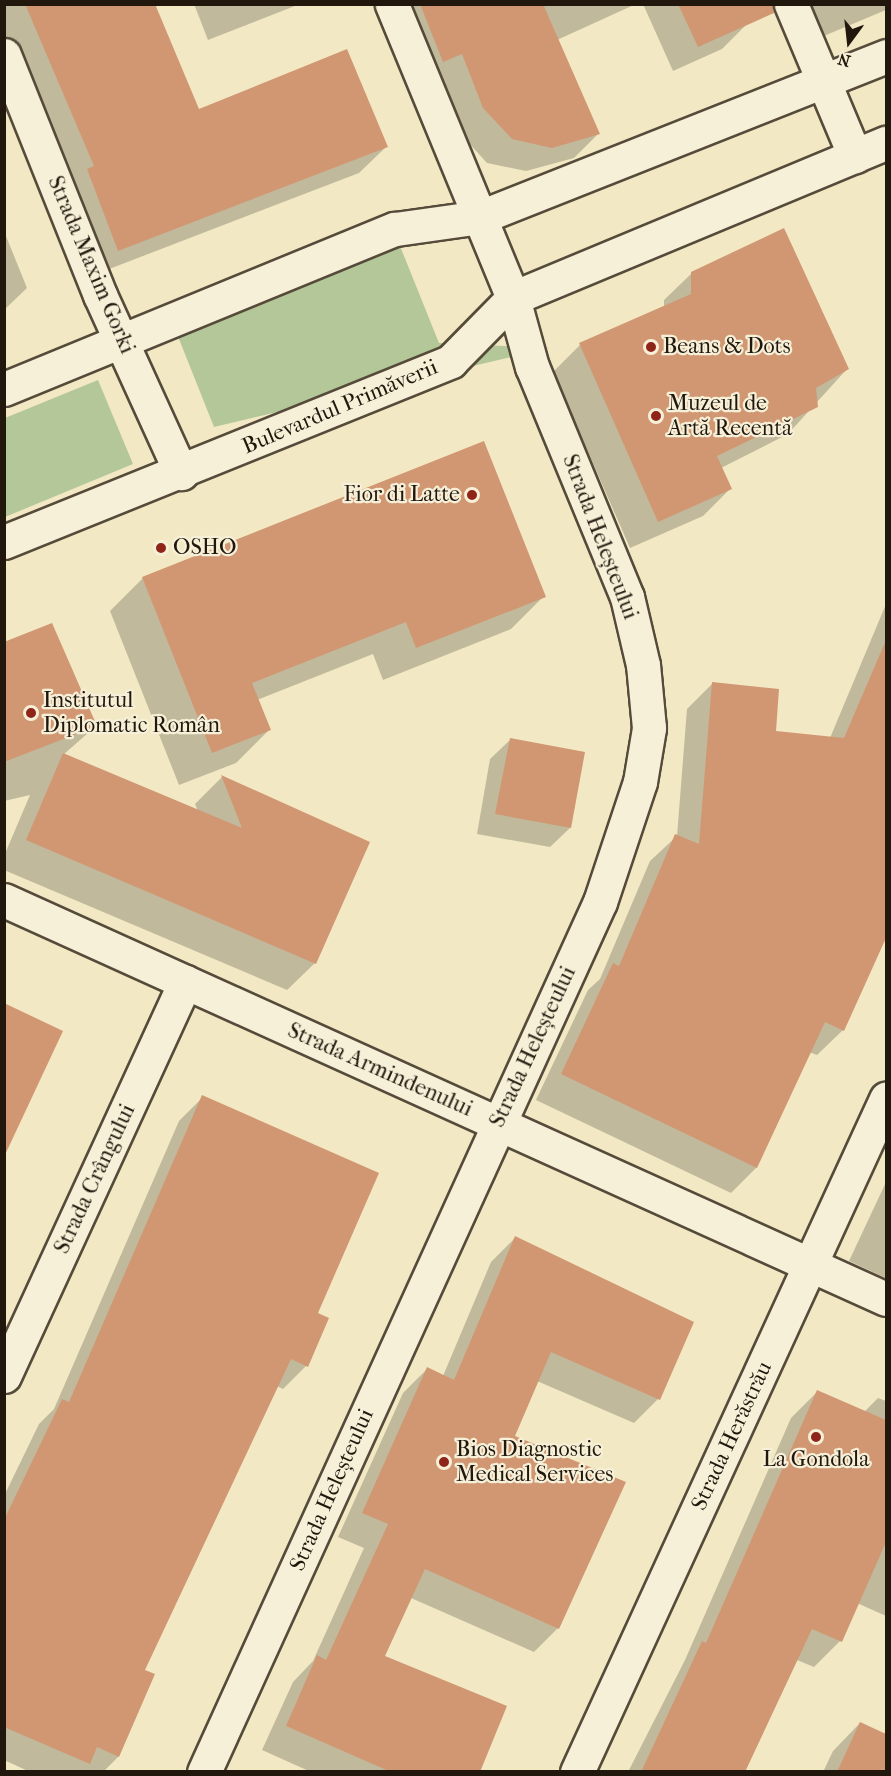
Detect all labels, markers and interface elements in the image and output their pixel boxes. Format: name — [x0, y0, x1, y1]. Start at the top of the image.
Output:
north arrow — [819, 12, 879, 72]
text: N — [836, 49, 853, 71]
street label: Strada Maxim Gorki — [42, 172, 140, 358]
place label: Beans & Dots — [663, 334, 791, 360]
marker: Beans & Dots — [644, 340, 658, 354]
street label: Bulevardul Primăverii — [238, 354, 442, 460]
place label: Muzeul de Artă Recentă — [668, 390, 792, 442]
marker: Muzeul de Artă Recentă — [649, 409, 663, 423]
street label: Strada Heleșteului — [556, 451, 644, 623]
place label: Fior di Latte — [344, 482, 460, 508]
marker: Fior di Latte — [465, 488, 479, 502]
place label: OSHO — [173, 535, 236, 561]
marker: OSHO — [154, 541, 168, 555]
place label: Institutul Diplomatic Român — [43, 687, 220, 738]
marker: Institutul Diplomatic Român — [24, 706, 38, 720]
street label: Strada Heleșteului — [484, 962, 582, 1132]
street label: Strada Armindenului — [284, 1017, 476, 1123]
street label: Strada Crângului — [49, 1100, 141, 1258]
street label: Strada Herăstrău — [686, 1357, 778, 1515]
street label: Strada Heleșteului — [284, 1405, 380, 1575]
marker: La Gondola — [809, 1430, 823, 1444]
place label: Bios Diagnostic Medical Services — [456, 1436, 613, 1488]
place label: La Gondola — [763, 1447, 869, 1473]
marker: Bios Diagnostic Medical Services — [437, 1455, 451, 1469]

